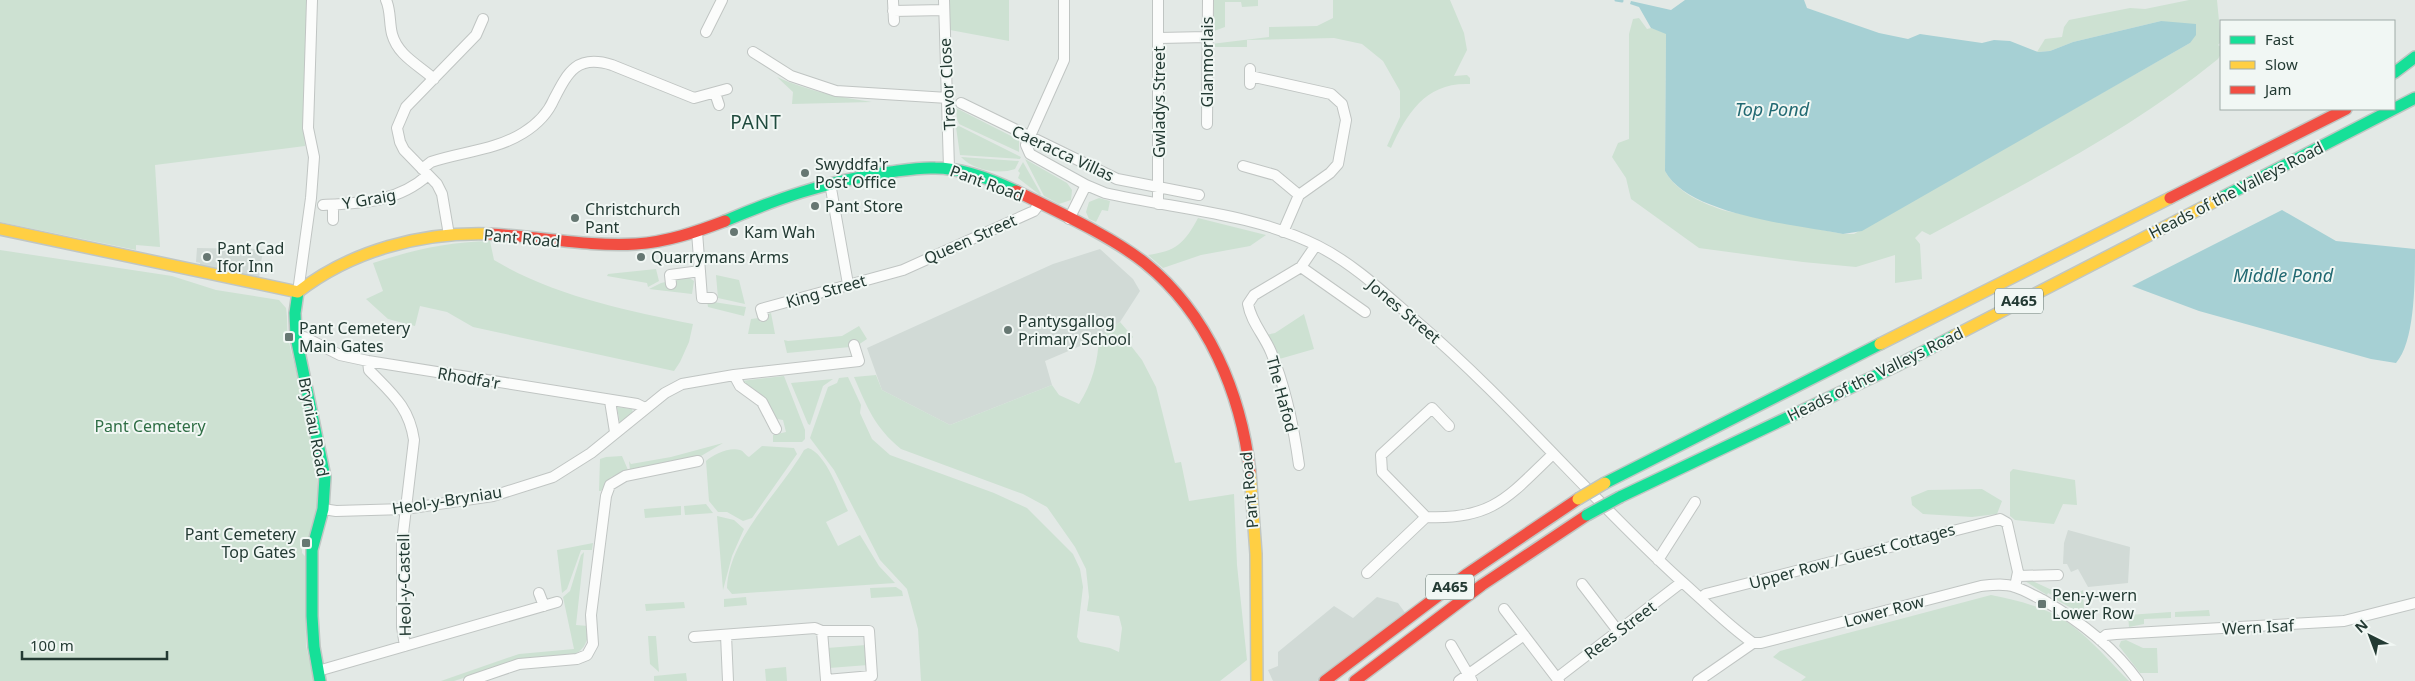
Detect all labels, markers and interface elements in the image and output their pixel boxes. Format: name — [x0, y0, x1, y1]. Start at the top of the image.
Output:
street label: Glanmorlais — [1196, 17, 1218, 107]
legend — [2220, 20, 2395, 110]
text: Fast — [2265, 29, 2294, 49]
street label: Trevor Close — [934, 37, 960, 131]
street label: Gwladys Street — [1148, 46, 1170, 158]
text: Slow — [2265, 54, 2298, 74]
text: Jam — [2263, 79, 2292, 99]
water label: Top Pond — [1735, 97, 1810, 121]
district label: PANT — [730, 109, 782, 135]
street label: Caeracca Villas — [1008, 120, 1118, 186]
street label: Heads of the Valleys Road — [2145, 136, 2327, 244]
place label: Swyddfa'r Post Office — [815, 153, 896, 193]
street label: Pant Road — [947, 160, 1027, 206]
marker: Swyddfa'r Post Office — [799, 167, 811, 179]
street label: Y Graig — [340, 183, 398, 215]
place label: Pant Store — [825, 195, 903, 217]
place label: Christchurch Pant — [585, 198, 681, 238]
marker: Pant Store — [809, 200, 821, 212]
street label: Queen Street — [920, 209, 1020, 269]
marker: Christchurch Pant — [569, 212, 581, 224]
place label: Kam Wah — [744, 221, 815, 243]
street label: Pant Road — [483, 224, 561, 252]
marker: Kam Wah — [728, 226, 740, 238]
place label: Pant Cad Ifor Inn — [217, 237, 284, 277]
place label: Quarrymans Arms — [651, 246, 789, 268]
marker: Pant Cad Ifor Inn — [201, 251, 213, 263]
marker: Quarrymans Arms — [635, 251, 647, 263]
water label: Middle Pond — [2233, 263, 2334, 287]
street label: King Street — [783, 269, 869, 313]
street label: Jones Street — [1361, 273, 1446, 348]
road number: A465 — [1995, 288, 2043, 314]
place label: Pantysgallog Primary School — [1018, 310, 1131, 350]
place label: Pant Cemetery Main Gates — [299, 317, 411, 357]
street label: Heads of the Valleys Road — [1783, 322, 1967, 426]
marker: Pantysgallog Primary School — [1002, 324, 1014, 336]
marker: Pant Cemetery Main Gates — [283, 331, 295, 343]
street label: The Hafod — [1261, 354, 1303, 434]
street label: Rhodfa'r — [436, 362, 503, 394]
street label: Bryniau Road — [294, 375, 334, 479]
park label: Pant Cemetery — [94, 415, 206, 437]
street label: Pant Road — [1235, 451, 1263, 529]
street label: Heol-y-Bryniau — [390, 480, 504, 520]
street label: Upper Row / Guest Cottages — [1747, 518, 1957, 594]
place label: Pant Cemetery Top Gates — [185, 523, 297, 563]
street label: Heol-y-Castell — [392, 533, 416, 637]
marker: Pant Cemetery Top Gates — [300, 537, 312, 549]
road number: A465 — [1426, 574, 1474, 600]
place label: Pen-y-wern Lower Row — [2052, 584, 2137, 624]
street label: Lower Row — [1842, 590, 1927, 632]
street label: Rees Street — [1580, 596, 1661, 664]
marker: Pen-y-wern Lower Row — [2036, 598, 2048, 610]
north arrow — [2345, 611, 2395, 661]
street label: Wern Isaf — [2222, 614, 2296, 640]
text: N — [2350, 615, 2372, 637]
scale bar — [22, 628, 168, 660]
text: 100 m — [30, 635, 74, 655]

